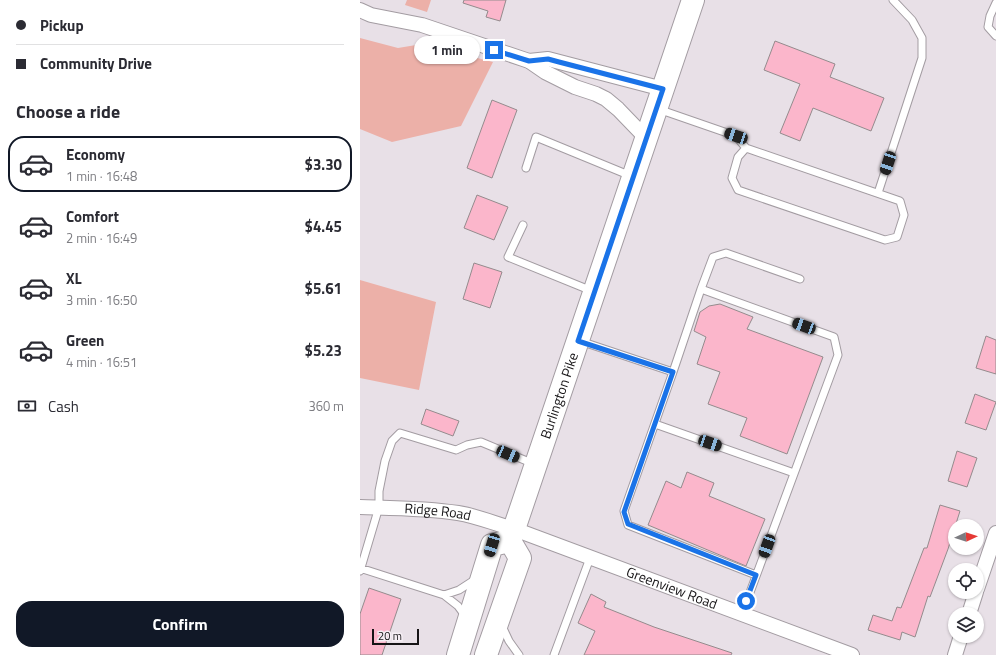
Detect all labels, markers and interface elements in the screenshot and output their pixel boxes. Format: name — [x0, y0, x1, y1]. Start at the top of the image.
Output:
text: Pickup — [40, 14, 84, 37]
callout: 1 min — [414, 36, 480, 64]
text: 1 min — [431, 40, 463, 60]
route end — [485, 41, 503, 59]
text: Community Drive — [40, 52, 152, 75]
text: Choose a ride — [16, 98, 120, 125]
car — [723, 126, 749, 146]
text: Economy — [66, 143, 125, 166]
icon: car — [18, 146, 54, 182]
car — [879, 150, 897, 176]
text: $3.30 — [305, 153, 342, 176]
text: 1 min · 16:48 — [66, 166, 137, 186]
text: Comfort — [66, 205, 119, 228]
icon: car — [18, 208, 54, 244]
text: $4.45 — [305, 215, 342, 238]
text: 2 min · 16:49 — [66, 228, 137, 248]
text: XL — [66, 267, 82, 290]
icon: car — [18, 270, 54, 306]
text: $5.61 — [305, 277, 342, 300]
text: 3 min · 16:50 — [66, 290, 137, 310]
car — [791, 316, 817, 336]
text: Green — [66, 329, 104, 352]
icon: car — [18, 332, 54, 368]
text: $5.23 — [305, 339, 342, 362]
street label: Burlington Pike — [534, 349, 583, 441]
text: 4 min · 16:51 — [66, 352, 137, 372]
icon: cash — [16, 395, 38, 417]
text: Cash — [48, 395, 79, 418]
text: 360 m — [308, 396, 344, 416]
car — [697, 433, 723, 453]
car — [495, 444, 521, 464]
street label: Ridge Road — [404, 497, 473, 525]
north arrow — [948, 519, 984, 555]
map controls — [948, 519, 984, 643]
car — [483, 532, 501, 558]
car — [757, 533, 777, 559]
street label: Greenview Road — [623, 561, 721, 614]
button: locate — [948, 563, 984, 599]
route start — [737, 592, 755, 610]
button: Confirm — [16, 601, 344, 647]
button: layers — [948, 607, 984, 643]
scale bar — [372, 627, 419, 646]
text: 20 m — [378, 628, 402, 644]

